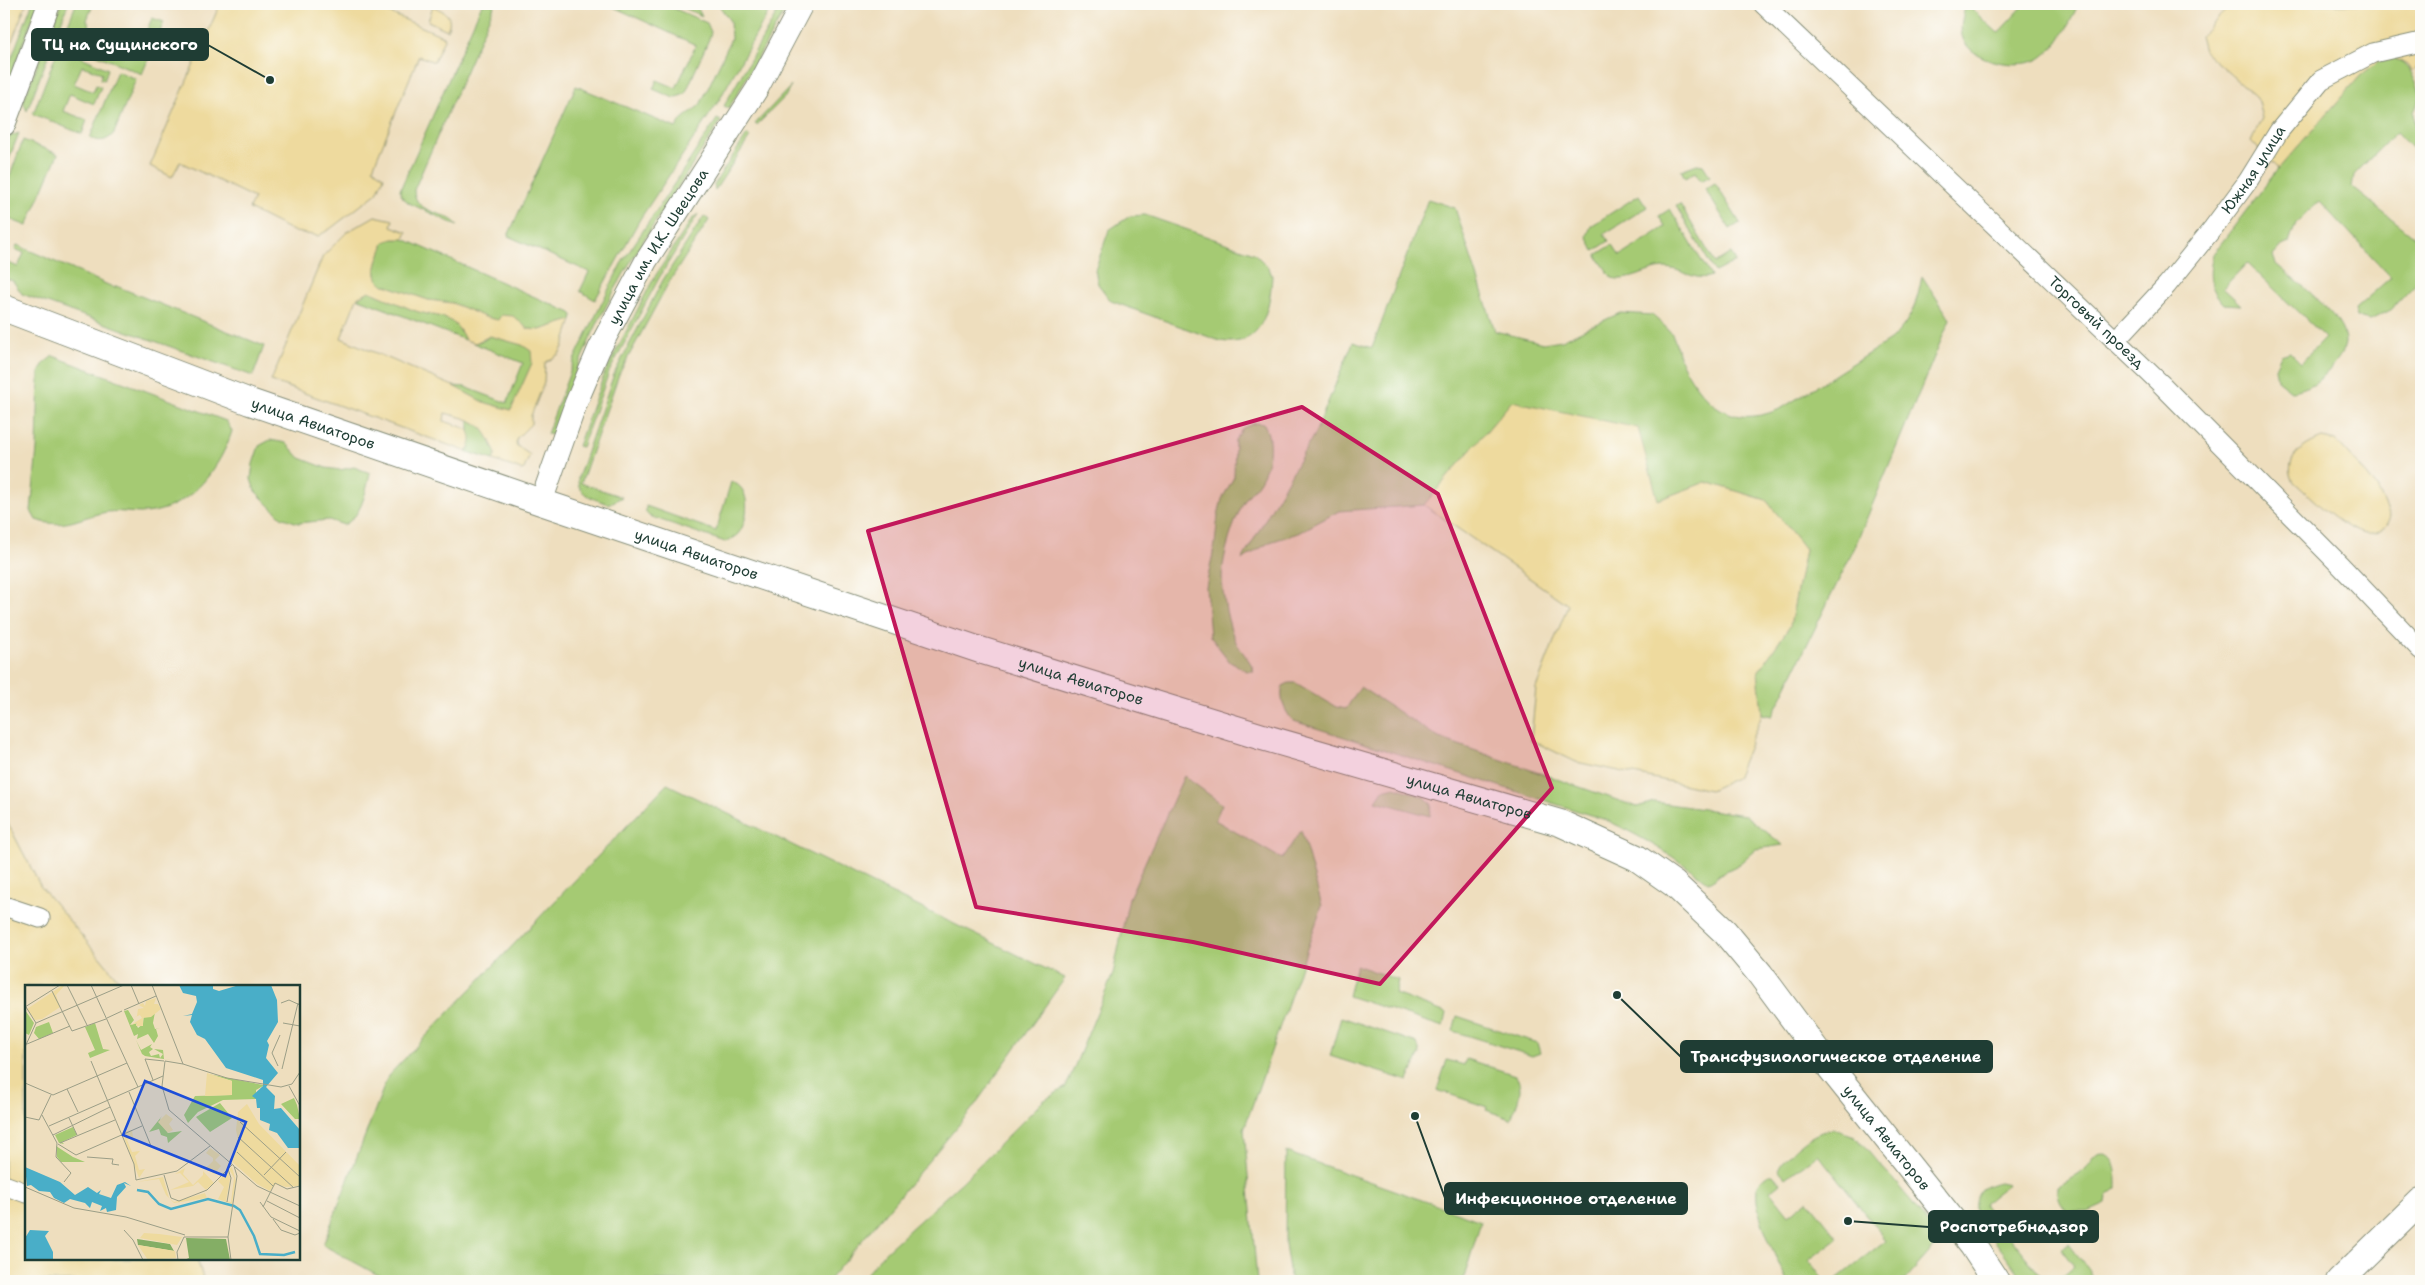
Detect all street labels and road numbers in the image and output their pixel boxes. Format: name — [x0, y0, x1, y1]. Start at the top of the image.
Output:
street label: Южная улица — [2217, 120, 2290, 218]
street label: улица им. И.К. Швецова — [604, 164, 713, 328]
street label: Торговый проезд — [2044, 272, 2149, 373]
street label: улица Авиаторов — [249, 393, 378, 454]
street label: улица Авиаторов — [632, 524, 761, 585]
street label: улица Авиаторов — [1016, 652, 1146, 710]
street label: улица Авиаторов — [1404, 769, 1534, 824]
street label: улица Авиаторов — [1838, 1081, 1935, 1195]

